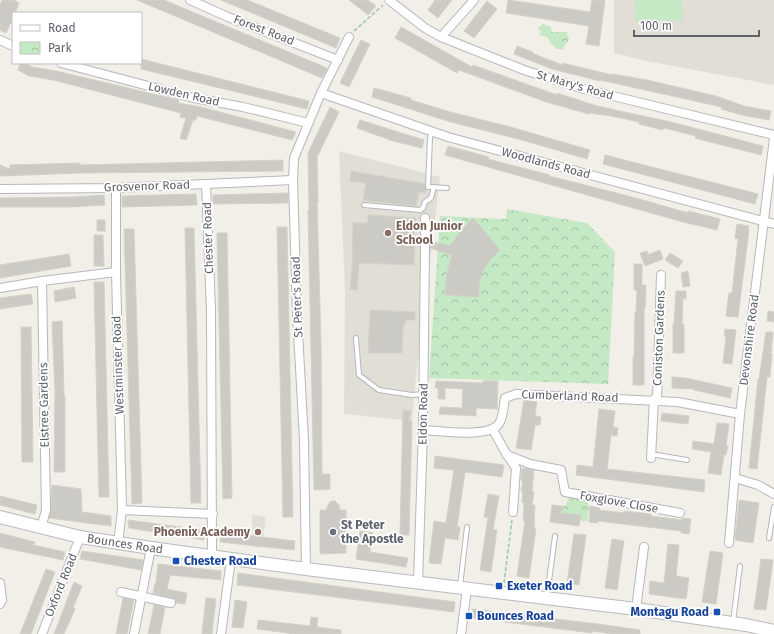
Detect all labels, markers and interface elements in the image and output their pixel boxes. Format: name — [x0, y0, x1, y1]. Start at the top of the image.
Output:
legend — [12, 12, 142, 64]
street label: Forest Road — [232, 12, 296, 48]
scale bar — [634, 12, 759, 38]
text: 100 m — [640, 19, 672, 33]
text: Road — [48, 21, 76, 35]
text: Park — [48, 41, 72, 55]
street label: St Mary's Road — [535, 67, 615, 103]
street label: Lowden Road — [147, 79, 221, 109]
street label: Woodlands Road — [500, 144, 592, 182]
street label: Grosvenor Road — [104, 178, 190, 194]
street label: Chester Road — [200, 202, 216, 274]
place label: Eldon Junior School — [396, 219, 463, 247]
marker: Eldon Junior School — [383, 228, 393, 238]
street label: St Peter's Road — [289, 256, 305, 338]
street label: Coniston Gardens — [650, 290, 668, 386]
street label: Devonshire Road — [736, 294, 762, 386]
street label: Westminster Road — [109, 315, 127, 415]
street label: Elstree Gardens — [36, 362, 52, 448]
street label: Eldon Road — [415, 383, 431, 445]
street label: Cumberland Road — [521, 387, 619, 405]
street label: Foxglove Close — [579, 488, 659, 516]
place label: St Peter the Apostle — [341, 518, 404, 546]
place label: Phoenix Academy — [154, 525, 251, 539]
marker: Phoenix Academy — [253, 527, 263, 537]
marker: St Peter the Apostle — [328, 527, 338, 537]
street label: Bounces Road — [86, 531, 164, 557]
street label: Oxford Road — [42, 551, 80, 619]
place label: Chester Road — [184, 554, 257, 568]
marker: Chester Road — [171, 556, 181, 566]
place label: Exeter Road — [507, 579, 573, 593]
marker: Exeter Road — [494, 581, 504, 591]
place label: Montagu Road — [631, 605, 709, 619]
marker: Montagu Road — [712, 607, 722, 617]
place label: Bounces Road — [477, 609, 554, 623]
marker: Bounces Road — [464, 611, 474, 621]

